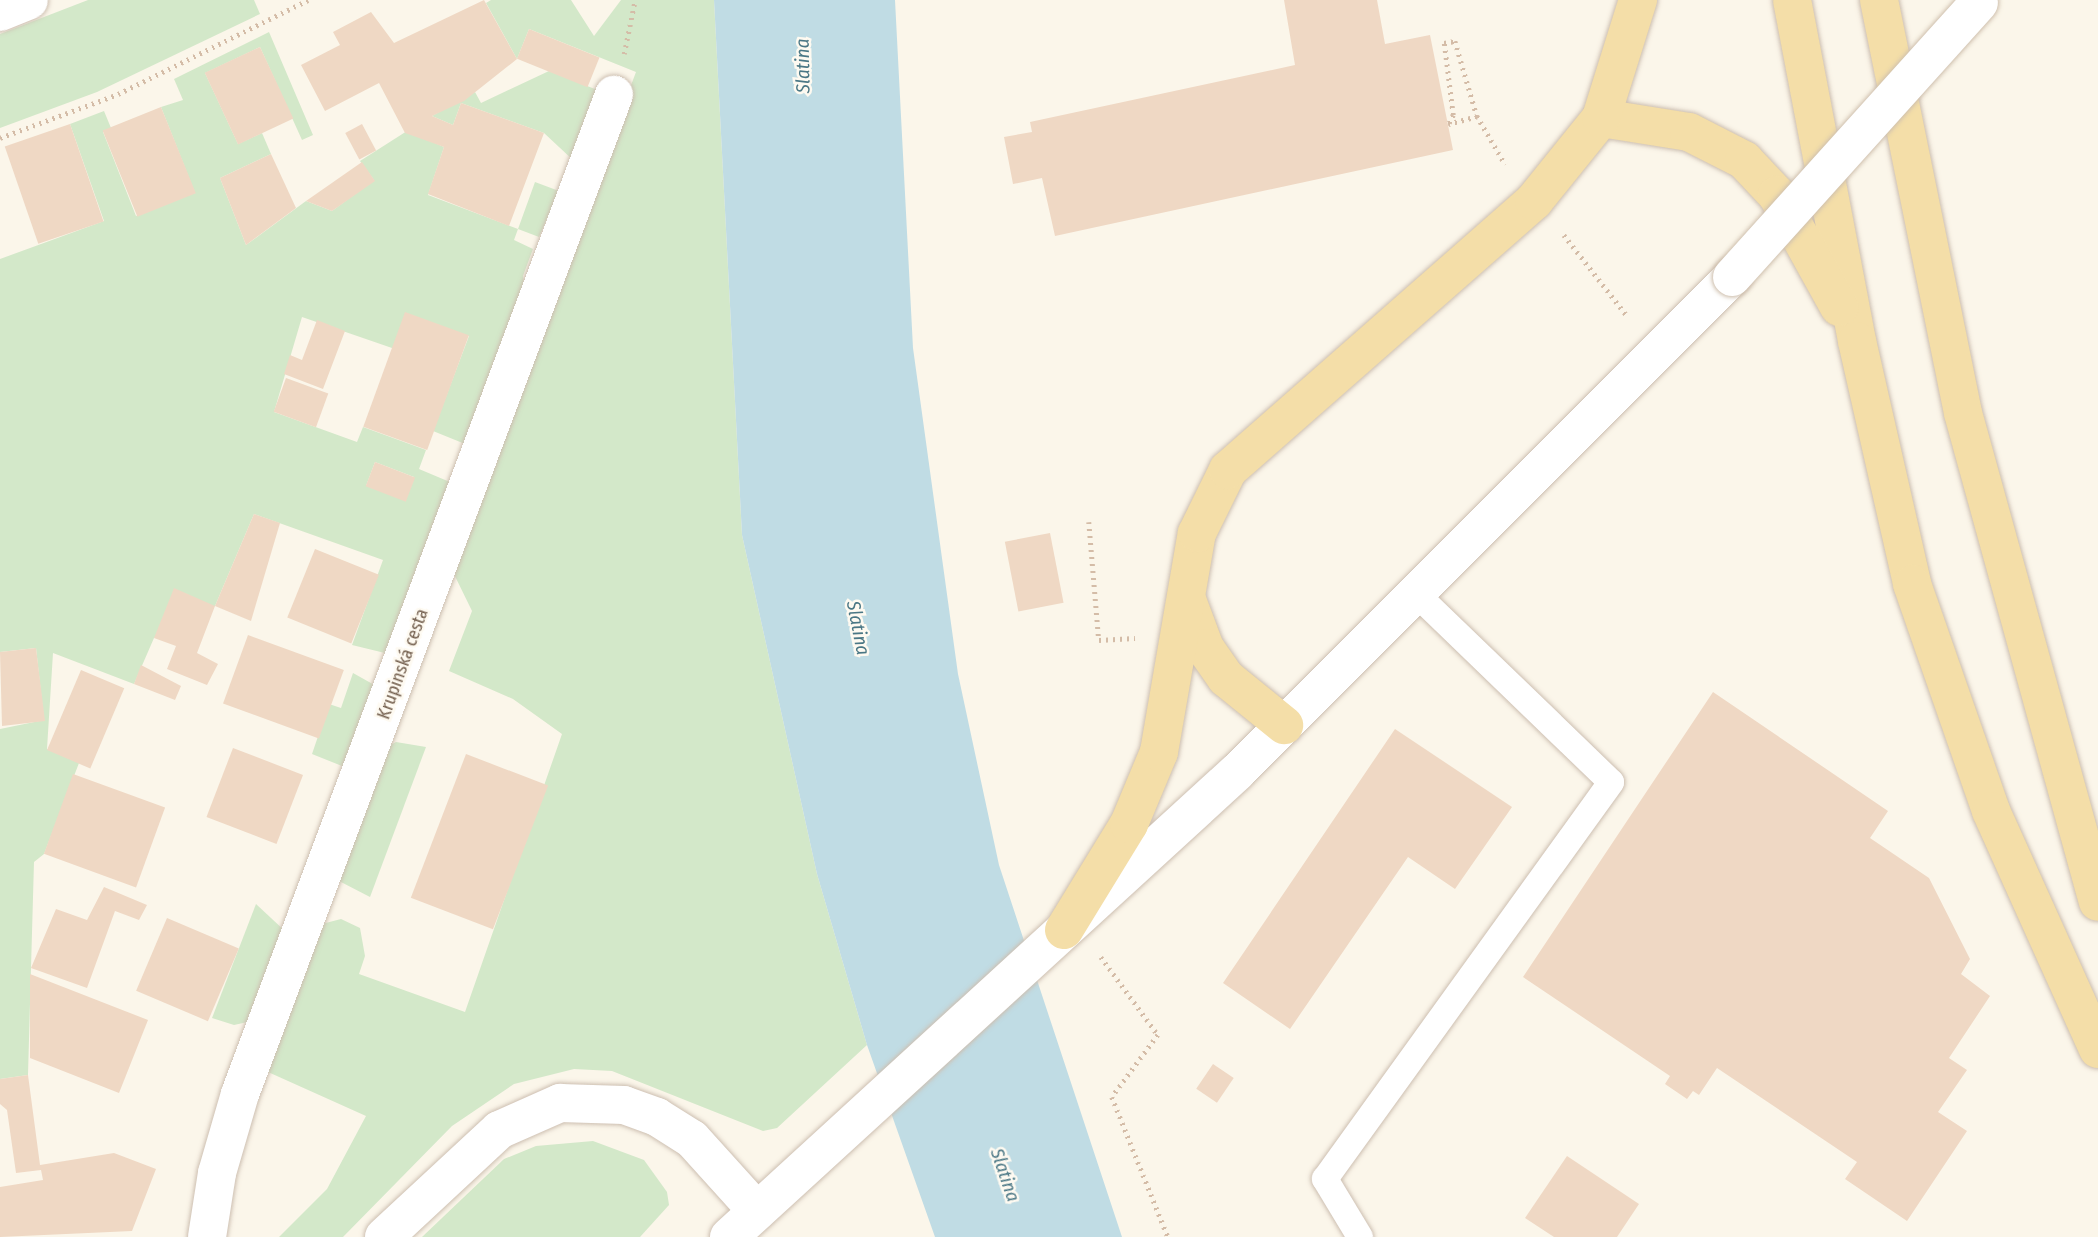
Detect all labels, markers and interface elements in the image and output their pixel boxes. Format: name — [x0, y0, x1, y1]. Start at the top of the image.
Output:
water label: Slatina — [791, 38, 815, 94]
water label: Slatina — [842, 599, 874, 657]
street label: Krupinská cesta — [373, 606, 433, 722]
water label: Slatina — [985, 1145, 1025, 1205]

